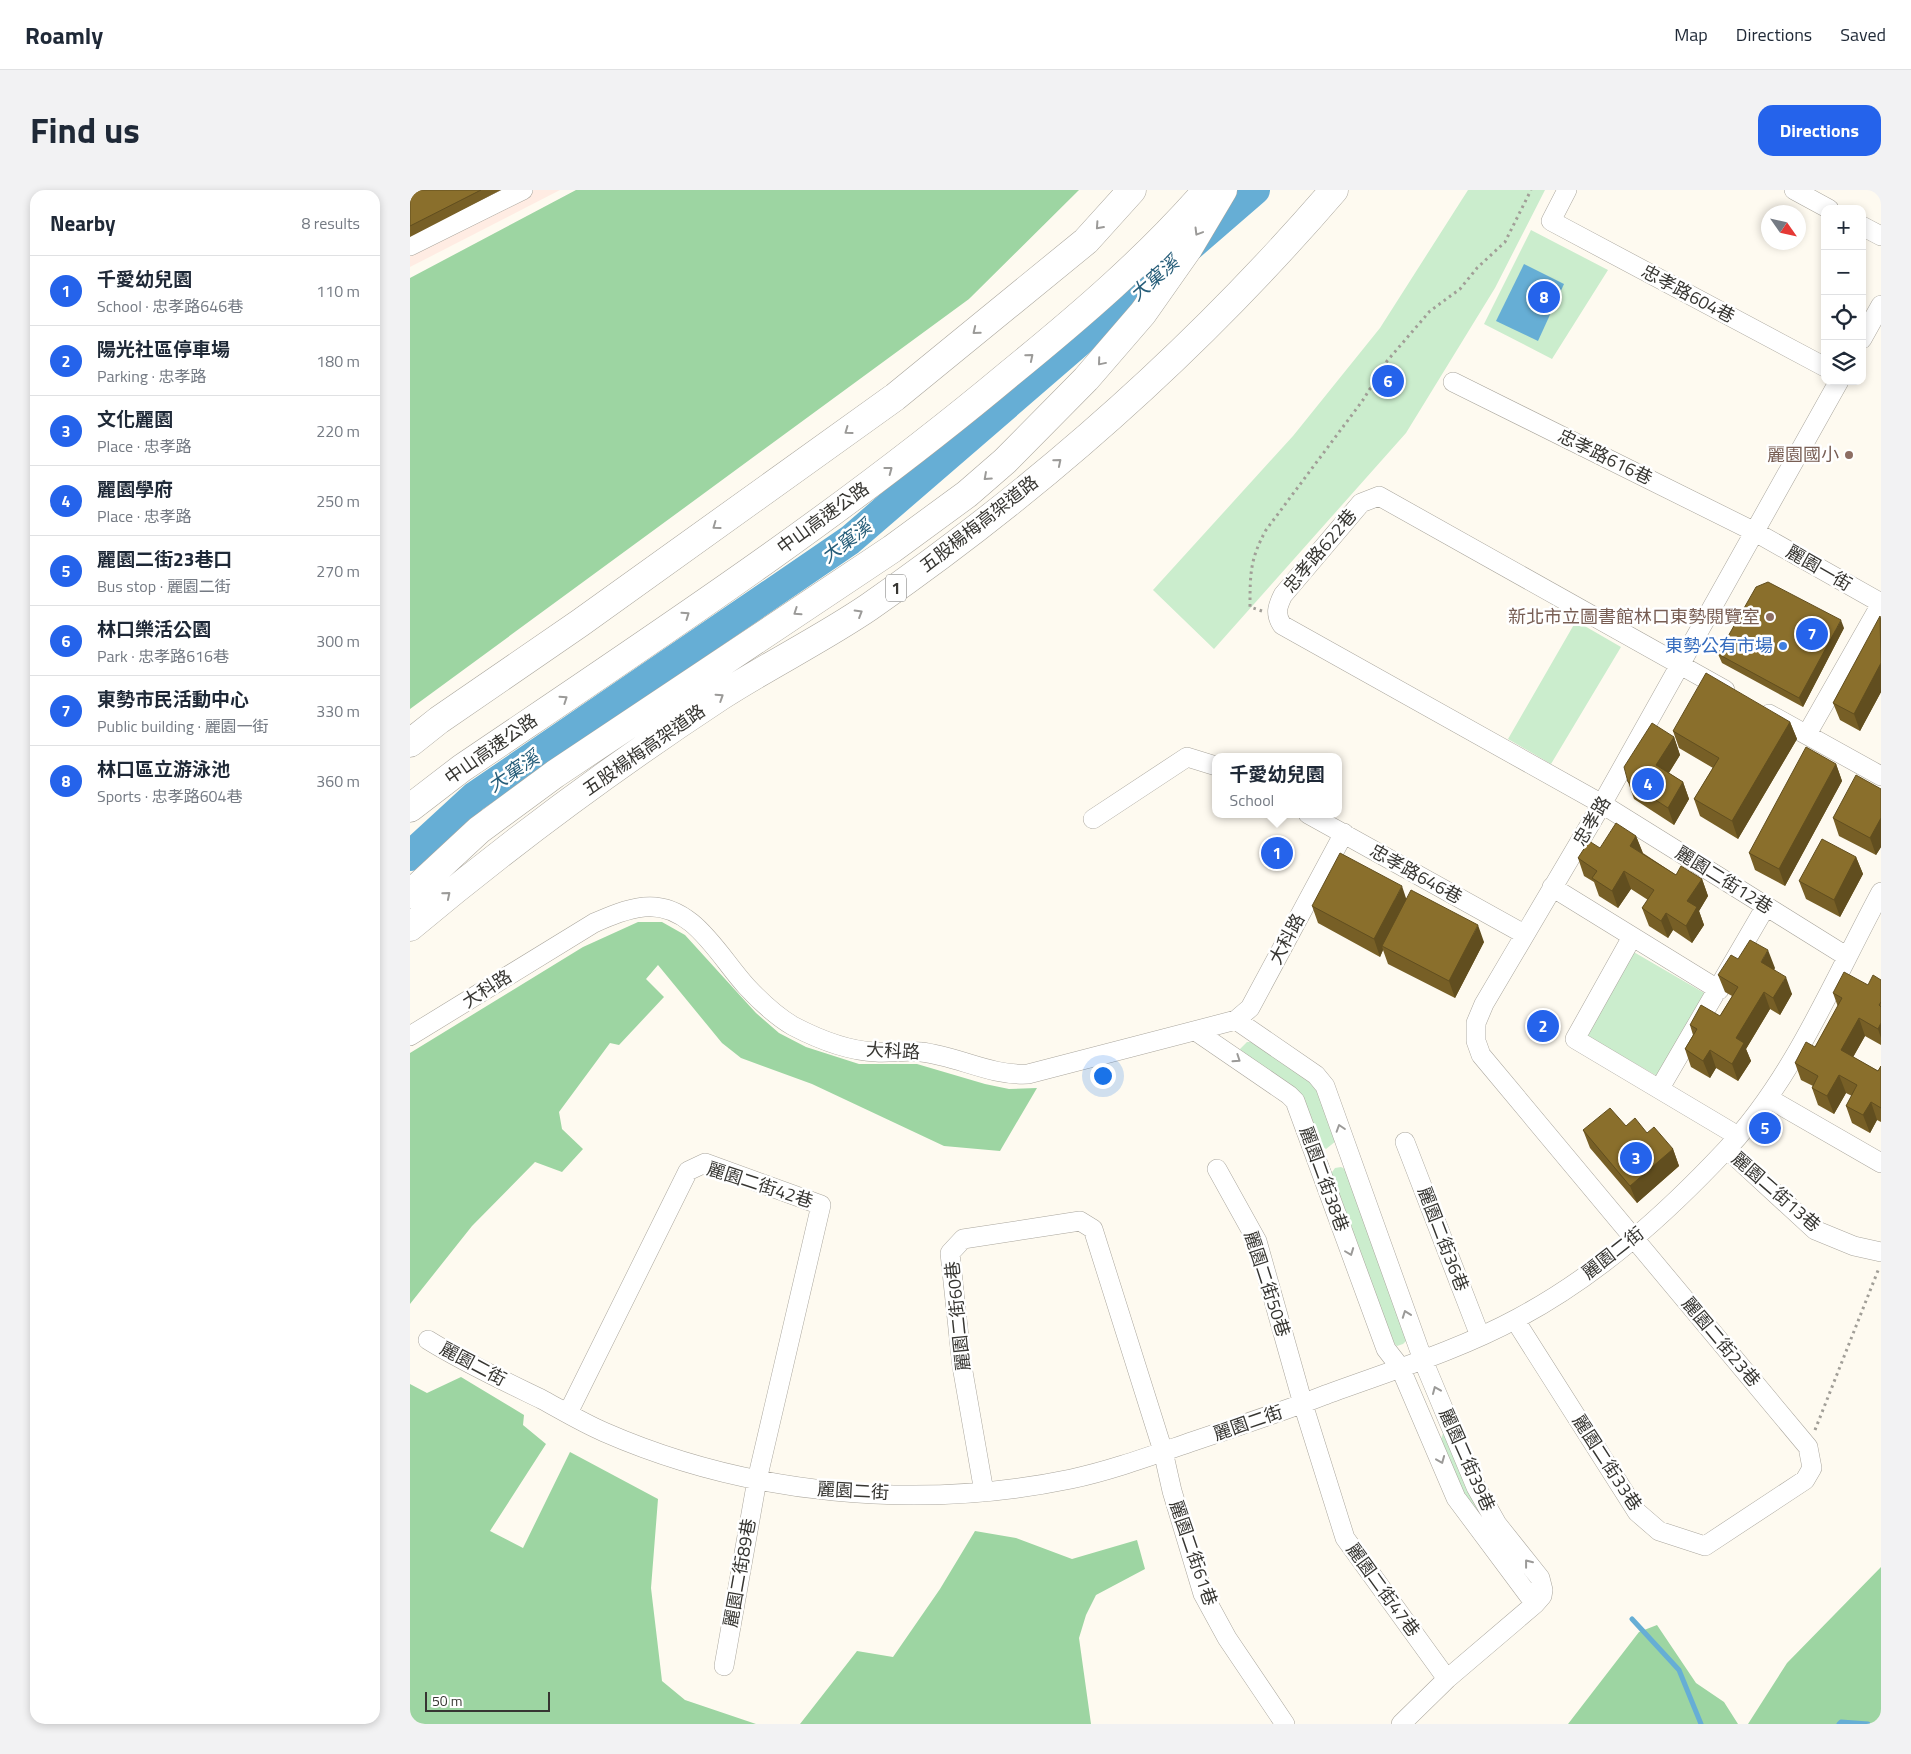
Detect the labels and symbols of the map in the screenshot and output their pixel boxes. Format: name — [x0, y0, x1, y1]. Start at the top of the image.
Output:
north arrow — [1761, 205, 1806, 250]
one-way arrow — [1096, 220, 1105, 229]
one-way arrow — [1195, 226, 1205, 235]
water label: 大窠溪 — [1123, 246, 1187, 307]
street label: 忠孝路604巷 — [1637, 258, 1740, 329]
pin: 8 — [1528, 278, 1560, 316]
one-way arrow — [972, 325, 981, 334]
one-way arrow — [1024, 355, 1033, 363]
one-way arrow — [1098, 356, 1107, 365]
pin: 6 — [1372, 362, 1404, 400]
street label: 忠孝路616巷 — [1553, 422, 1657, 491]
one-way arrow — [844, 425, 854, 434]
place label: 麗園國小 — [1767, 441, 1839, 468]
marker: 麗園國小 — [1843, 449, 1855, 461]
one-way arrow — [1052, 459, 1061, 467]
one-way arrow — [883, 467, 892, 475]
street label: 五股楊梅高架道路 — [914, 469, 1044, 579]
one-way arrow — [983, 471, 992, 480]
street label: 中山高速公路 — [771, 475, 874, 560]
street label: 忠孝路622巷 — [1276, 503, 1363, 599]
water label: 大窠溪 — [814, 510, 880, 569]
one-way arrow — [712, 520, 722, 529]
street label: 麗園一街 — [1781, 538, 1857, 597]
road number: 1 — [886, 574, 906, 602]
place label: 新北市立圖書館林口東勢閱覽室 — [1508, 603, 1760, 630]
one-way arrow — [794, 606, 803, 615]
one-way arrow — [854, 609, 863, 619]
marker: 新北市立圖書館林口東勢閱覽室 — [1764, 611, 1776, 623]
one-way arrow — [680, 612, 690, 621]
pin: 7 — [1796, 615, 1828, 653]
place label: 東勢公有市場 — [1665, 632, 1773, 659]
marker: 東勢公有市場 — [1777, 640, 1789, 652]
one-way arrow — [715, 694, 724, 703]
one-way arrow — [558, 696, 568, 705]
street label: 五股楊梅高架道路 — [577, 697, 710, 802]
street label: 中山高速公路 — [439, 707, 543, 791]
water label: 大窠溪 — [481, 741, 547, 799]
pin: 4 — [1632, 765, 1664, 803]
street label: 忠孝路 — [1566, 791, 1617, 851]
pin: 1 — [1261, 834, 1293, 872]
street label: 忠孝路646巷 — [1365, 837, 1468, 910]
street label: 麗園二街12巷 — [1670, 839, 1778, 920]
one-way arrow — [442, 892, 451, 901]
street label: 大科路 — [1262, 909, 1311, 969]
street label: 大科路 — [457, 963, 517, 1014]
pin: 2 — [1527, 1007, 1559, 1045]
street label: 大科路 — [865, 1036, 921, 1065]
one-way arrow — [1231, 1053, 1241, 1062]
your location — [1090, 1063, 1116, 1089]
pin: 5 — [1749, 1109, 1781, 1147]
street label: 麗園二街38巷 — [1293, 1122, 1356, 1235]
one-way arrow — [1335, 1125, 1345, 1133]
pin: 3 — [1620, 1139, 1652, 1177]
street label: 麗園二街13巷 — [1726, 1145, 1827, 1238]
street label: 麗園二街42巷 — [704, 1155, 817, 1214]
street label: 麗園二街36巷 — [1411, 1183, 1476, 1295]
street label: 麗園二街 — [1576, 1220, 1649, 1285]
street label: 麗園二街50巷 — [1238, 1227, 1297, 1340]
one-way arrow — [1344, 1247, 1354, 1256]
street label: 麗園二街60巷 — [938, 1260, 977, 1372]
street label: 麗園二街23巷 — [1676, 1291, 1767, 1393]
one-way arrow — [1402, 1311, 1412, 1319]
street label: 麗園二街 — [435, 1335, 511, 1392]
one-way arrow — [1431, 1386, 1442, 1395]
street label: 麗園二街 — [1209, 1398, 1286, 1447]
street label: 麗園二街39巷 — [1433, 1404, 1502, 1516]
street label: 麗園二街33巷 — [1566, 1409, 1649, 1516]
one-way arrow — [1435, 1455, 1445, 1464]
street label: 麗園二街 — [816, 1475, 890, 1506]
street label: 麗園二街61巷 — [1163, 1496, 1224, 1609]
street label: 麗園二街89巷 — [717, 1516, 762, 1630]
street label: 麗園二街47巷 — [1340, 1537, 1427, 1642]
one-way arrow — [1526, 1560, 1534, 1569]
scale bar — [425, 1689, 550, 1712]

